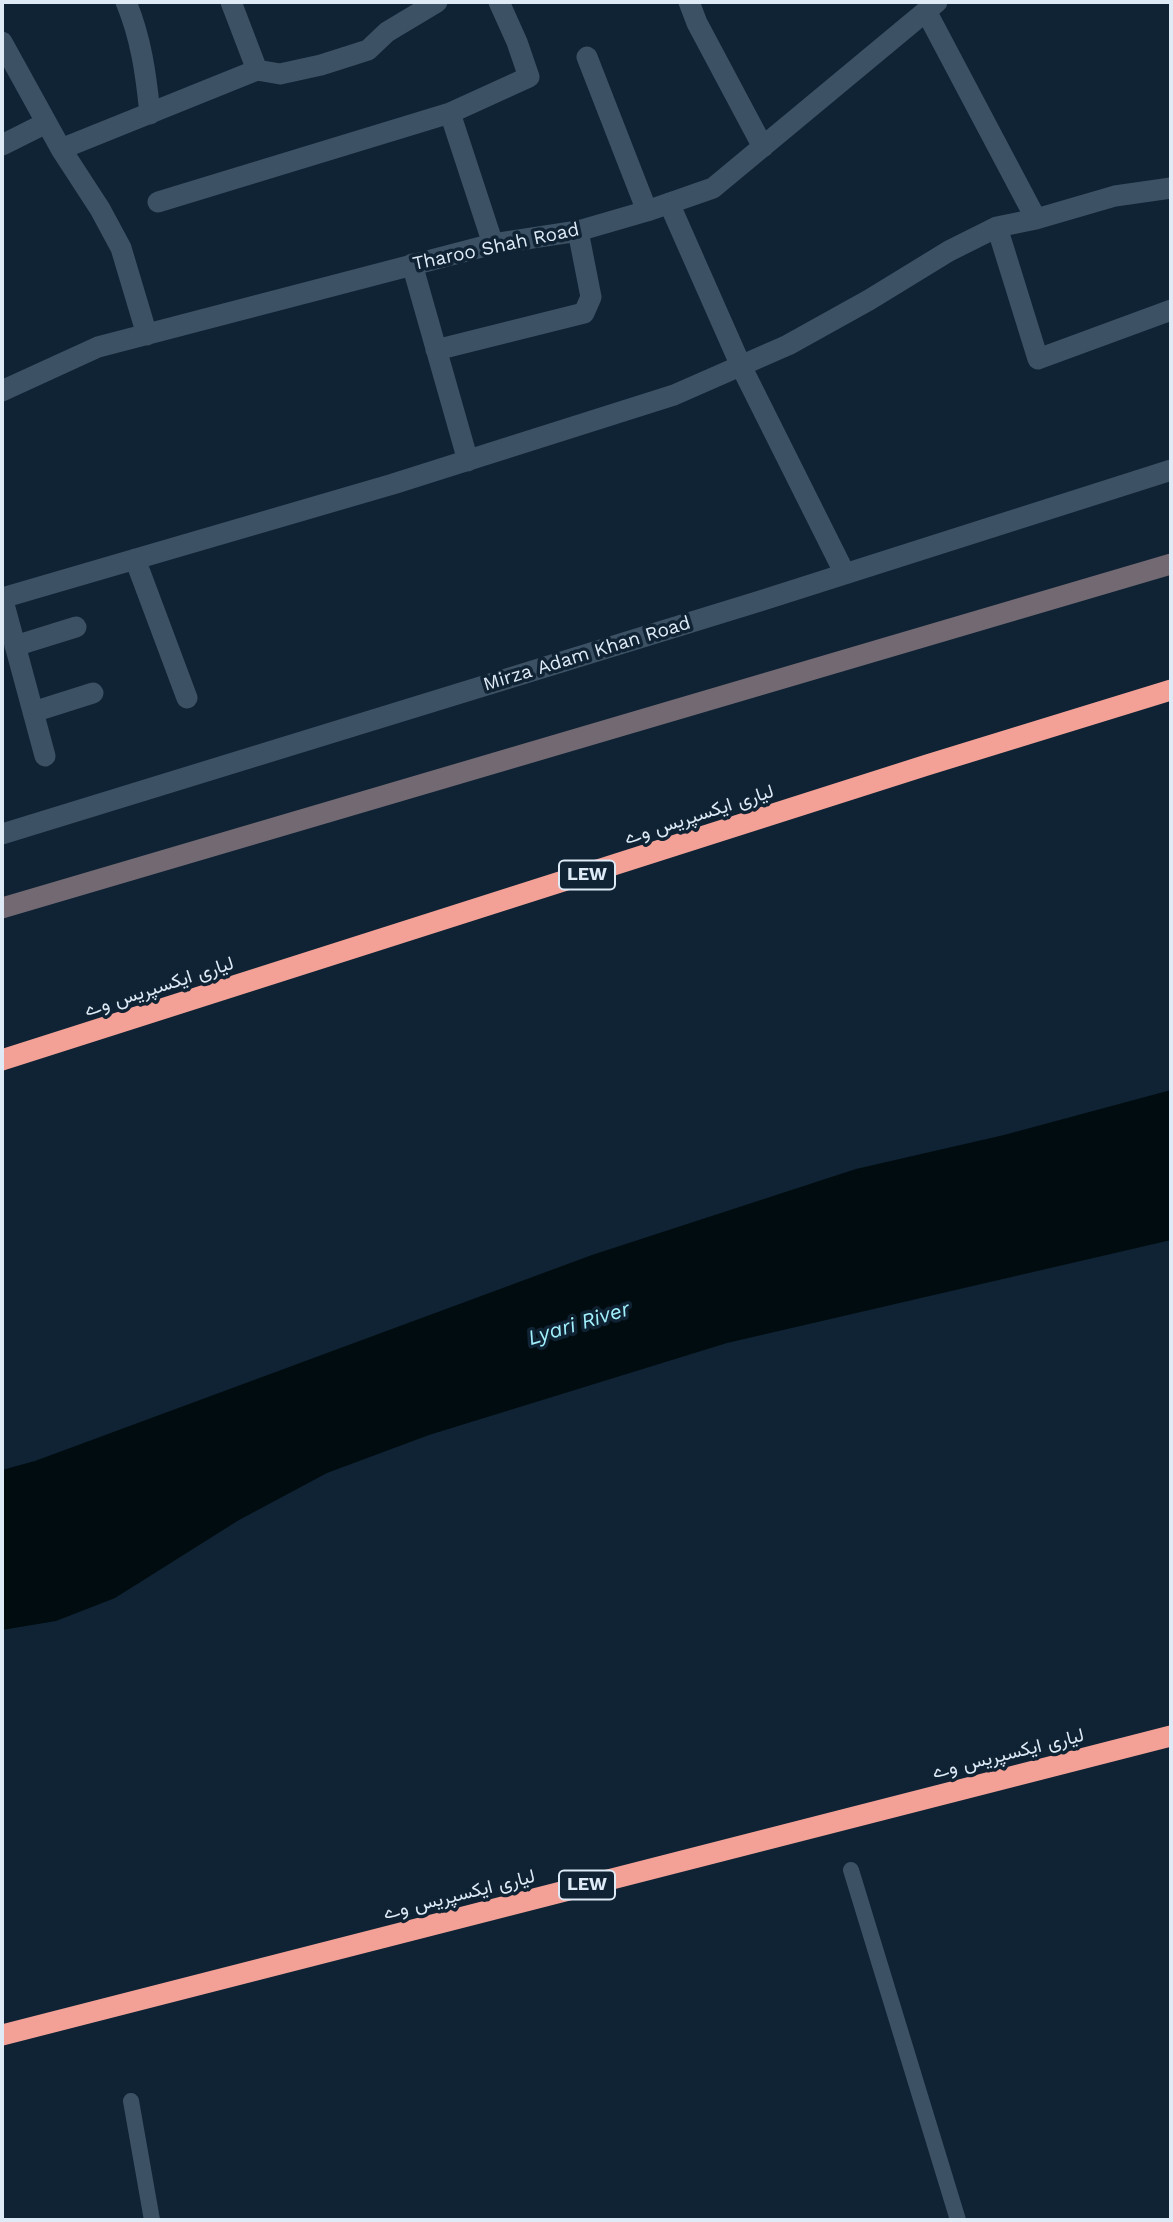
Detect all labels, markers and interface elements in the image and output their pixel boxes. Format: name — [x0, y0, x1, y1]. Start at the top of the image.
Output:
street label: Tharoo Shah Road — [411, 218, 581, 276]
street label: Mirza Adam Khan Road — [481, 612, 693, 696]
street label: لیاری ایکسپریس وے — [621, 780, 777, 850]
road number: LEW — [559, 860, 615, 890]
street label: لیاری ایکسپریس وے — [81, 952, 237, 1022]
water label: Lyari River — [525, 1297, 633, 1351]
street label: لیاری ایکسپریس وے — [930, 1724, 1086, 1784]
street label: لیاری ایکسپریس وے — [381, 1865, 537, 1925]
road number: LEW — [559, 1870, 615, 1899]

